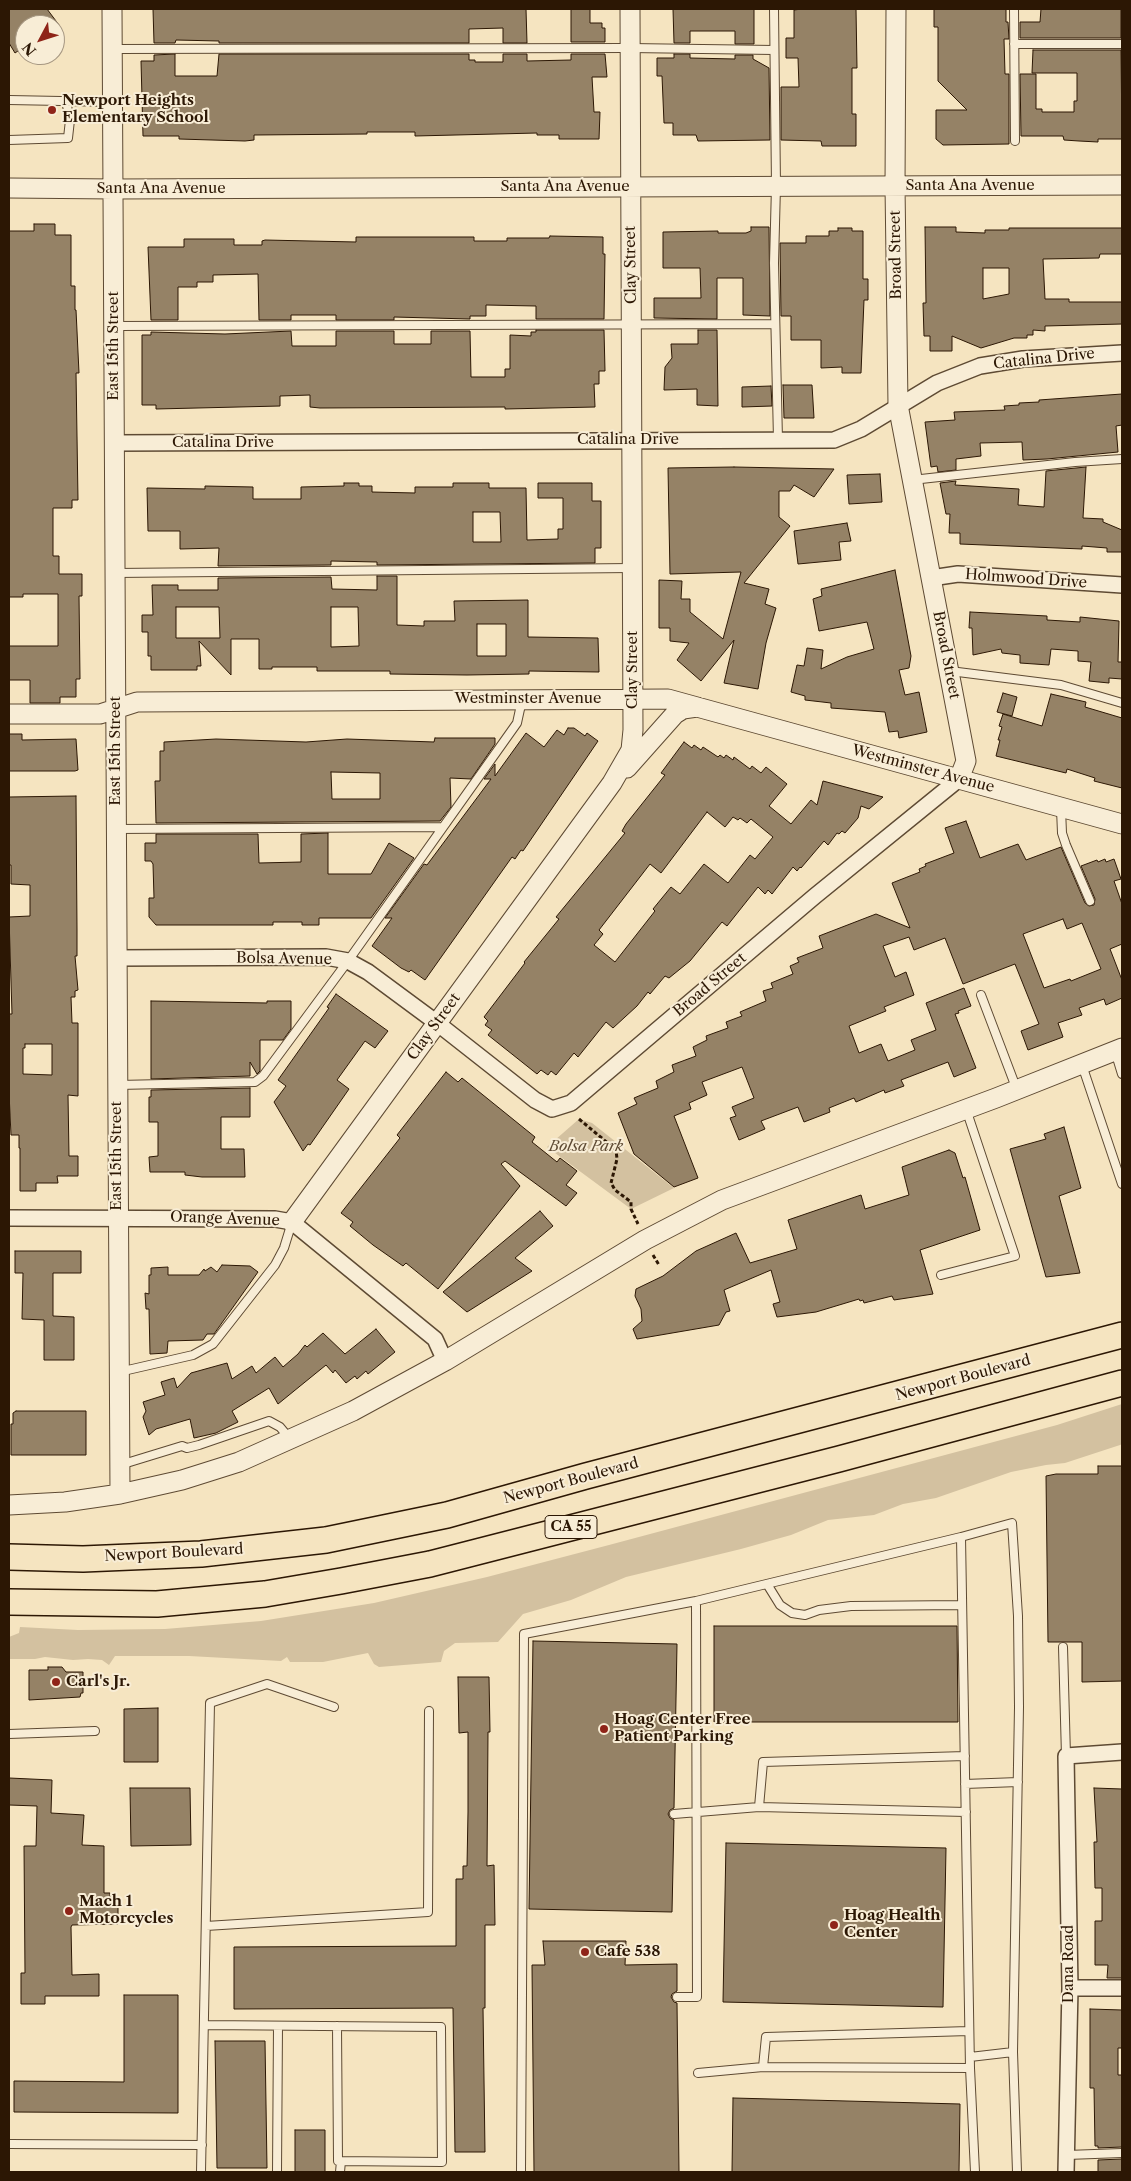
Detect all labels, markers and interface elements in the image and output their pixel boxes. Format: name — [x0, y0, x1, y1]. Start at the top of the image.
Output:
north arrow — [15, 15, 65, 65]
text: N — [18, 39, 40, 59]
place label: Newport Heights Elementary School — [62, 92, 209, 127]
marker: Newport Heights Elementary School — [46, 104, 58, 116]
street label: Santa Ana Avenue — [905, 177, 1035, 195]
street label: Santa Ana Avenue — [500, 178, 630, 196]
street label: Santa Ana Avenue — [96, 180, 226, 198]
street label: Broad Street — [886, 210, 906, 300]
street label: Clay Street — [621, 226, 641, 304]
street label: East 15th Street — [105, 291, 123, 401]
street label: Catalina Drive — [992, 345, 1096, 373]
street label: Catalina Drive — [577, 431, 679, 449]
street label: Catalina Drive — [172, 434, 274, 452]
street label: Holmwood Drive — [964, 566, 1088, 592]
street label: Broad Street — [929, 609, 963, 701]
street label: Clay Street — [624, 631, 642, 709]
street label: Westminster Avenue — [455, 690, 601, 708]
street label: East 15th Street — [107, 696, 125, 806]
street label: Westminster Avenue — [850, 741, 996, 797]
street label: Bolsa Avenue — [236, 949, 332, 969]
street label: Broad Street — [670, 949, 750, 1021]
street label: Clay Street — [404, 990, 464, 1064]
street label: East 15th Street — [108, 1101, 126, 1211]
park label: Bolsa Park — [549, 1138, 623, 1156]
street label: Orange Avenue — [170, 1208, 280, 1230]
street label: Newport Boulevard — [894, 1351, 1032, 1405]
street label: Newport Boulevard — [502, 1454, 640, 1508]
road number: CA 55 — [545, 1515, 597, 1538]
street label: Newport Boulevard — [104, 1540, 244, 1566]
place label: Carl's Jr. — [66, 1673, 130, 1691]
marker: Carl's Jr. — [50, 1676, 62, 1688]
place label: Hoag Center Free Patient Parking — [614, 1711, 750, 1746]
marker: Hoag Center Free Patient Parking — [598, 1723, 610, 1735]
place label: Mach 1 Motorcycles — [79, 1893, 173, 1928]
marker: Mach 1 Motorcycles — [63, 1905, 75, 1917]
place label: Hoag Health Center — [844, 1907, 941, 1942]
marker: Hoag Health Center — [828, 1919, 840, 1931]
street label: Dana Road — [1060, 1925, 1078, 2003]
place label: Cafe 538 — [595, 1943, 661, 1961]
marker: Cafe 538 — [579, 1946, 591, 1958]

